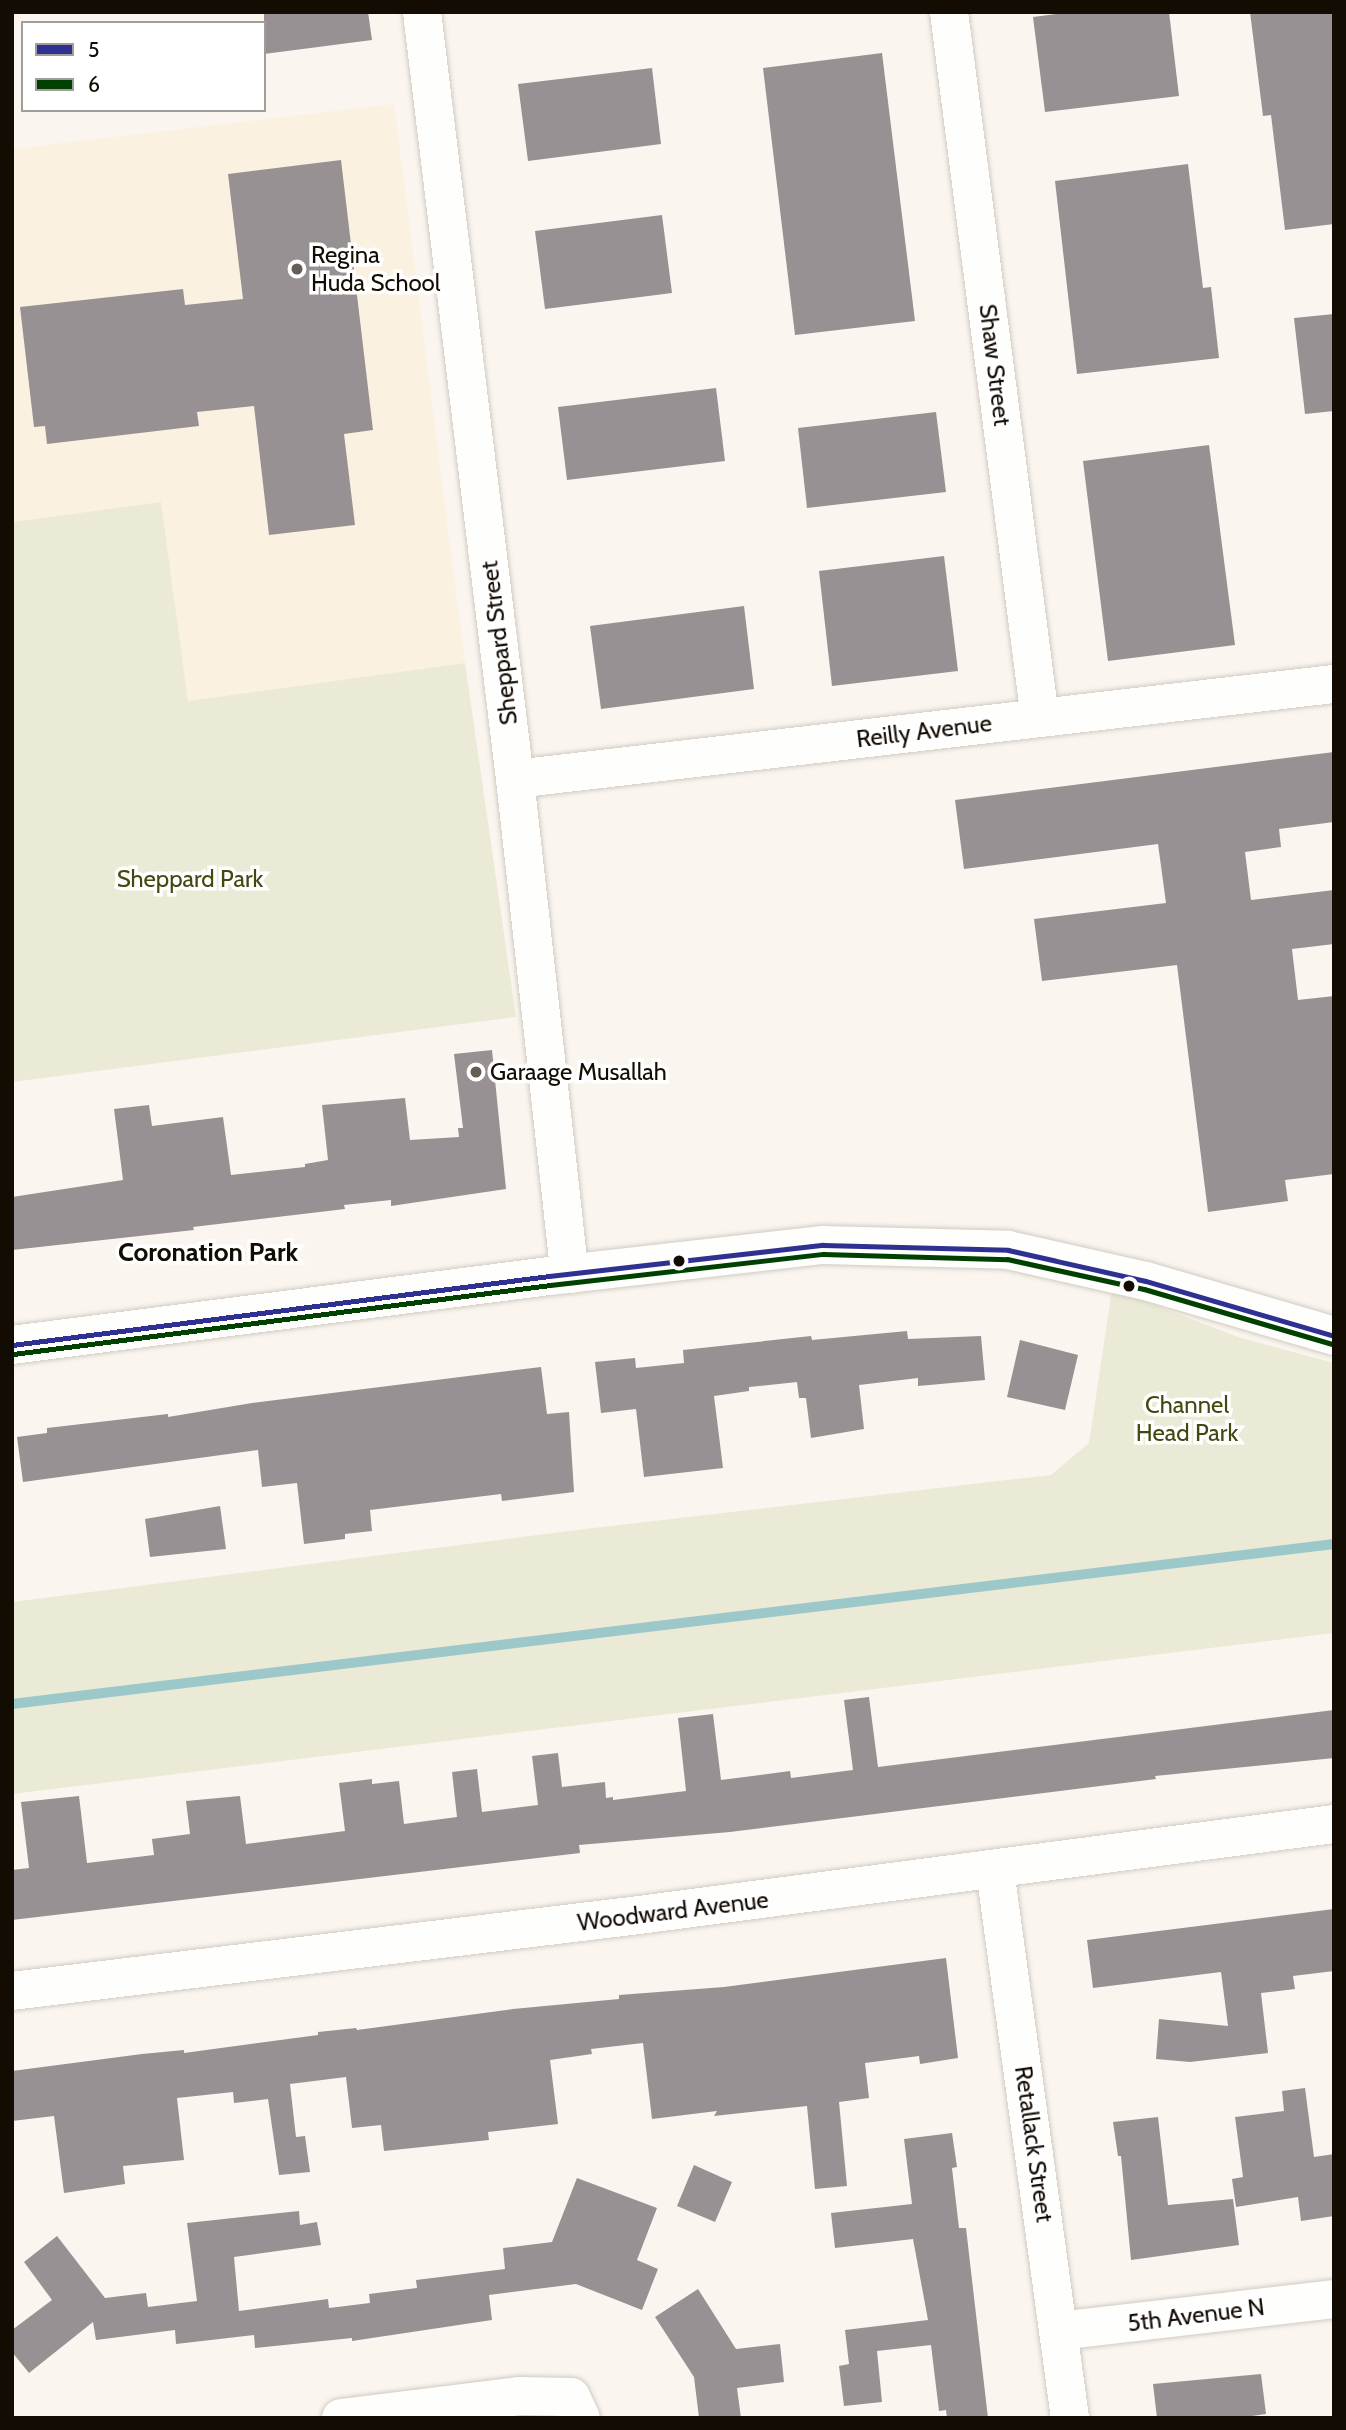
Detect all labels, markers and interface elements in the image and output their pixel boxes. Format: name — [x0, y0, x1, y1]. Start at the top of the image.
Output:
legend — [21, 21, 266, 112]
text: 5 — [88, 37, 99, 62]
text: 6 — [88, 72, 100, 97]
place label: Regina Huda School — [311, 241, 440, 297]
marker: Regina Huda School — [289, 261, 305, 277]
street label: Shaw Street — [973, 302, 1017, 428]
street label: Sheppard Street — [475, 559, 523, 727]
street label: Reilly Avenue — [855, 708, 993, 754]
park label: Sheppard Park — [117, 865, 263, 893]
place label: Garaage Musallah — [490, 1058, 667, 1086]
marker: Garaage Musallah — [468, 1064, 484, 1080]
district label: Coronation Park — [118, 1237, 298, 1269]
unlabelled marker — [672, 1254, 686, 1268]
unlabelled marker — [1122, 1279, 1136, 1293]
park label: Channel Head Park — [1136, 1391, 1238, 1447]
street label: Woodward Avenue — [576, 1885, 770, 1937]
street label: Retallack Street — [1009, 2064, 1059, 2224]
street label: 5th Avenue N — [1126, 2292, 1266, 2338]

